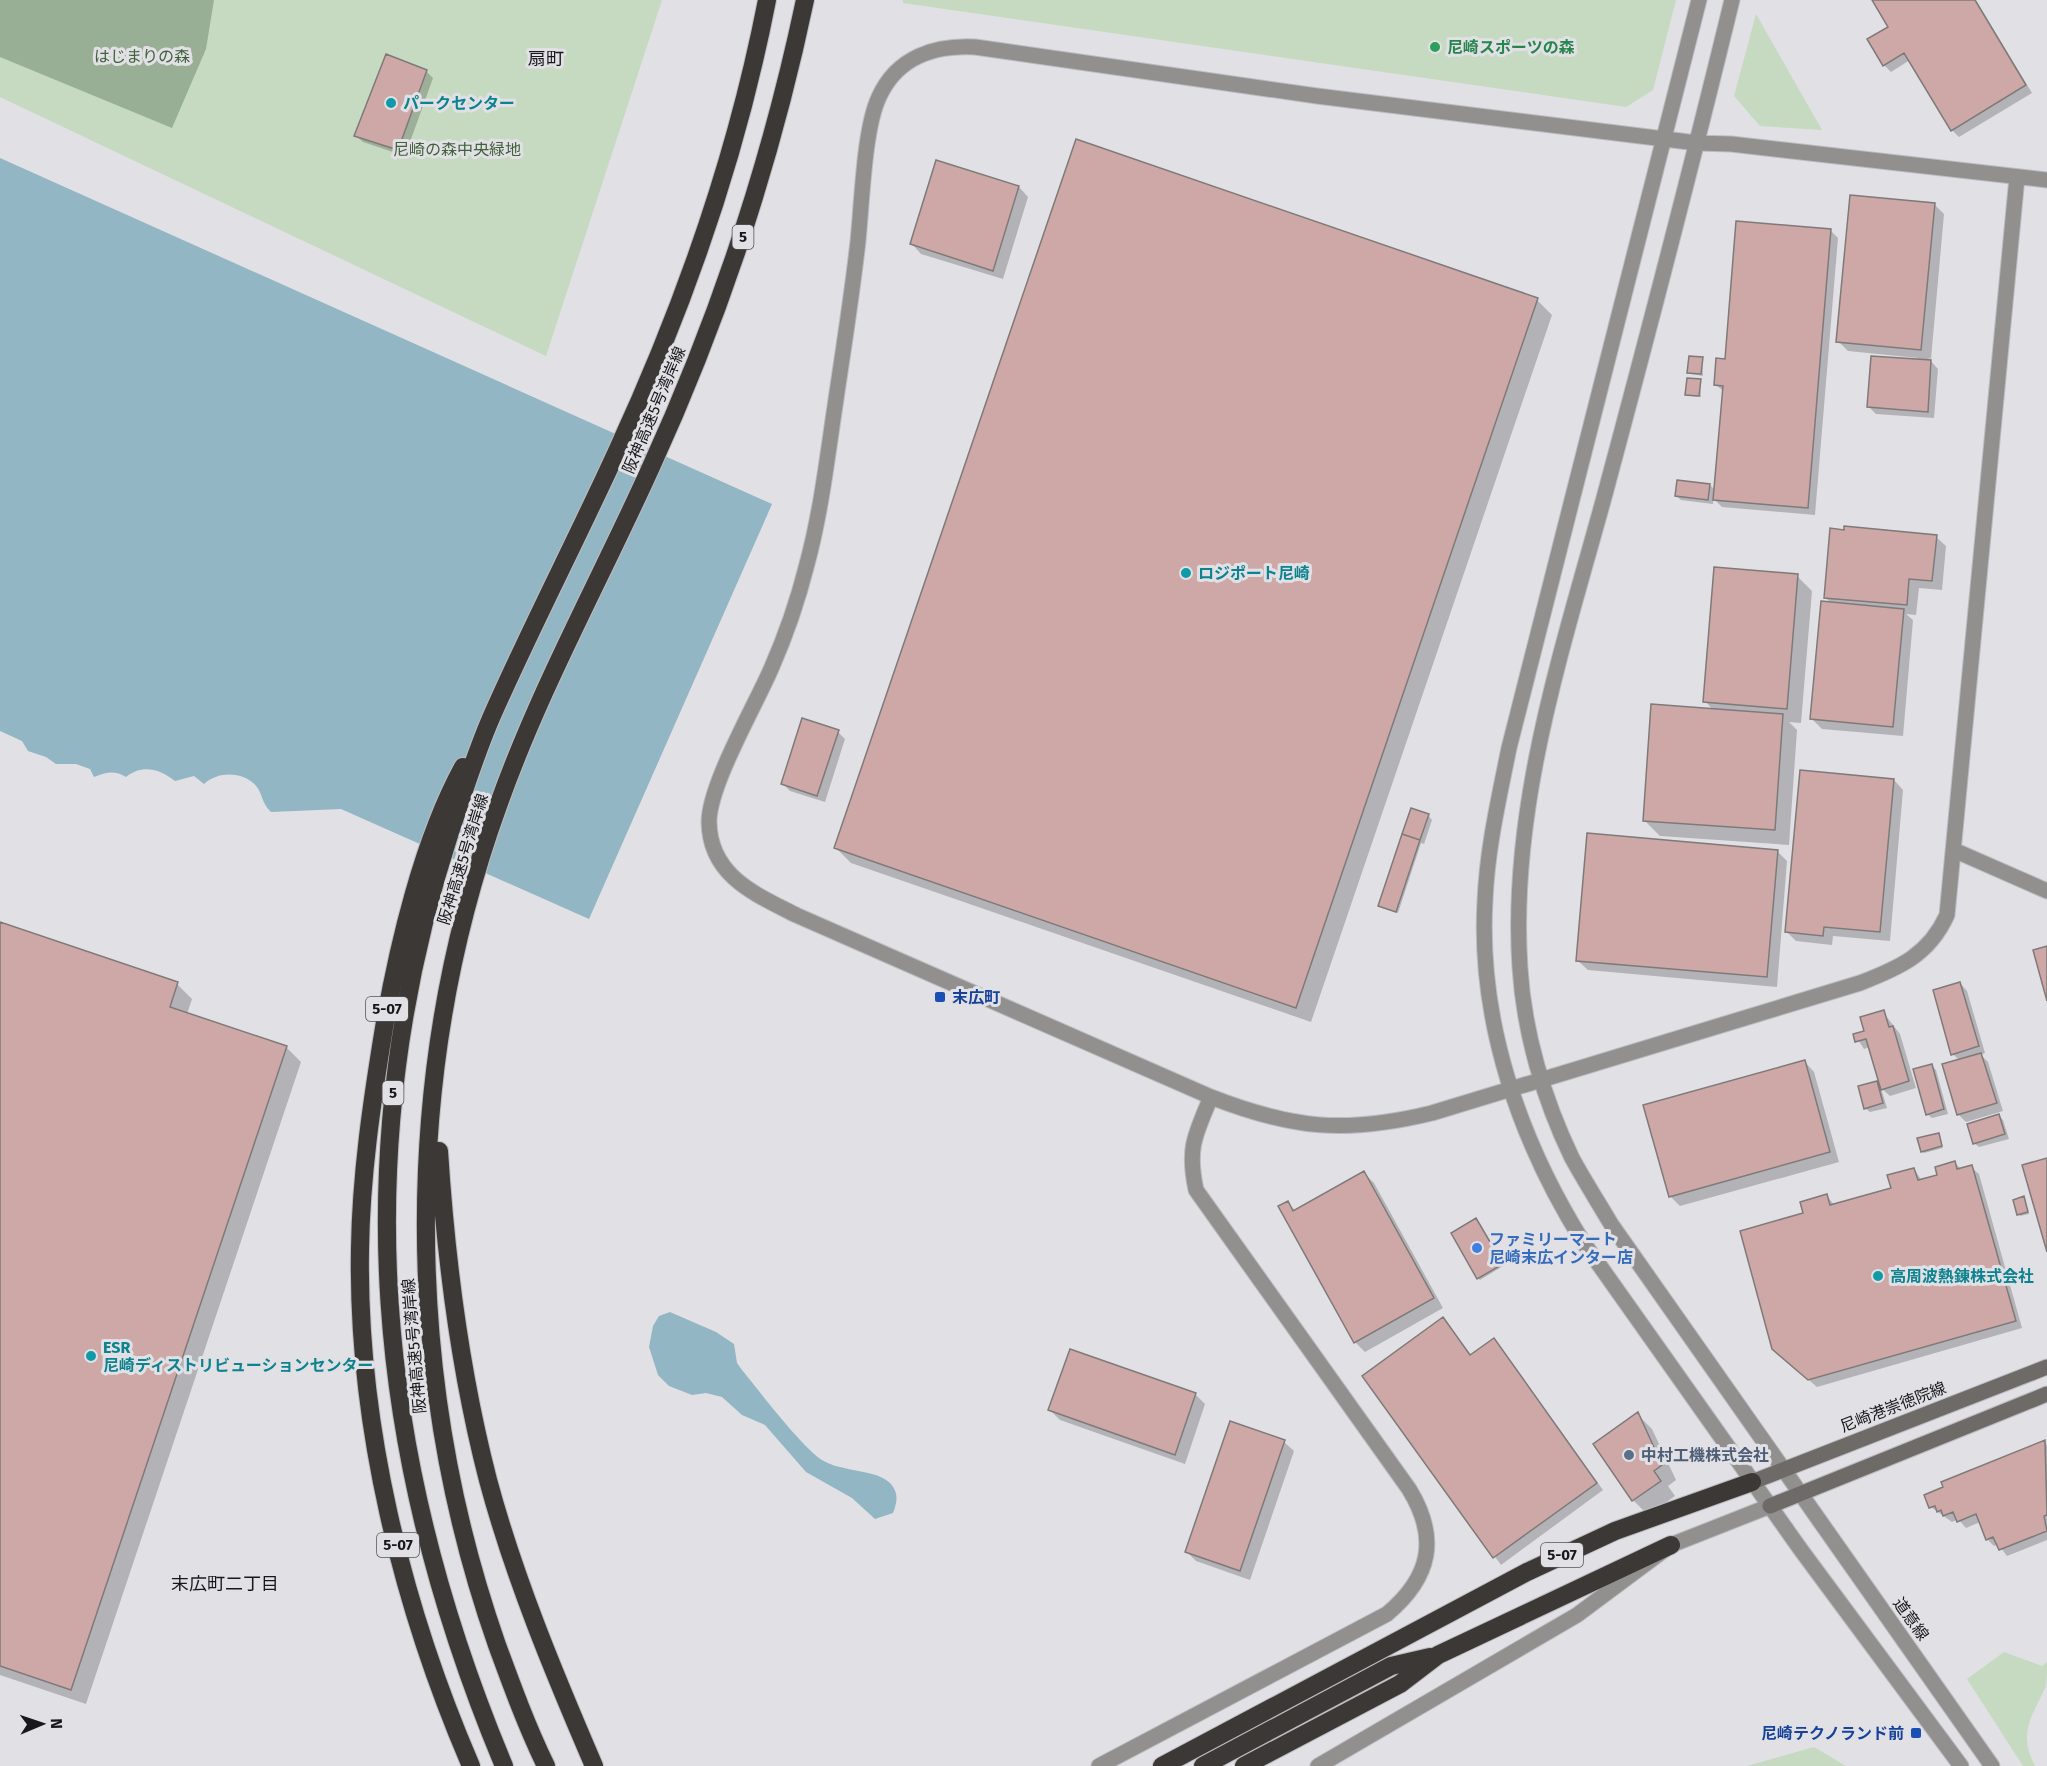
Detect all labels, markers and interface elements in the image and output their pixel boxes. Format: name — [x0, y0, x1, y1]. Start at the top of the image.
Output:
place label: 尼崎スポーツの森 — [1447, 38, 1575, 57]
marker: 尼崎スポーツの森 — [1428, 40, 1442, 54]
park label: はじまりの森 — [94, 47, 190, 66]
district label: 扇町 — [528, 48, 564, 70]
place label: パークセンター — [403, 94, 515, 113]
marker: パークセンター — [384, 96, 398, 110]
park label: 尼崎の森中央緑地 — [393, 140, 521, 159]
road number: 5 — [732, 225, 754, 249]
street label: 阪神高速5号湾岸線 — [619, 344, 689, 476]
place label: ロジポート尼崎 — [1198, 564, 1310, 583]
marker: ロジポート尼崎 — [1179, 566, 1193, 580]
street label: 阪神高速5号湾岸線 — [434, 791, 492, 927]
place label: 末広町 — [952, 988, 1000, 1007]
marker: 末広町 — [933, 990, 947, 1004]
road number: 5-07 — [366, 997, 408, 1021]
road number: 5 — [382, 1081, 404, 1105]
place label: ファミリーマート 尼崎末広インター店 — [1489, 1230, 1633, 1267]
marker: ファミリーマート 尼崎末広インター店 — [1470, 1241, 1484, 1255]
place label: 高周波熱錬株式会社 — [1890, 1267, 2034, 1286]
marker: 高周波熱錬株式会社 — [1871, 1269, 1885, 1283]
street label: 阪神高速5号湾岸線 — [399, 1277, 429, 1415]
place label: ESR 尼崎ディストリビューションセンター — [103, 1338, 374, 1375]
marker: ESR 尼崎ディストリビューションセンター — [84, 1349, 98, 1363]
street label: 尼崎港崇徳院線 — [1837, 1378, 1949, 1436]
place label: 中村工機株式会社 — [1641, 1446, 1769, 1465]
marker: 中村工機株式会社 — [1622, 1448, 1636, 1462]
road number: 5-07 — [377, 1533, 419, 1557]
road number: 5-07 — [1541, 1543, 1583, 1567]
district label: 末広町二丁目 — [171, 1573, 279, 1595]
street label: 道意線 — [1889, 1594, 1933, 1644]
north arrow — [12, 1694, 72, 1754]
text: N — [47, 1718, 66, 1729]
place label: 尼崎テクノランド前 — [1761, 1724, 1904, 1743]
marker: 尼崎テクノランド前 — [1909, 1726, 1923, 1740]

